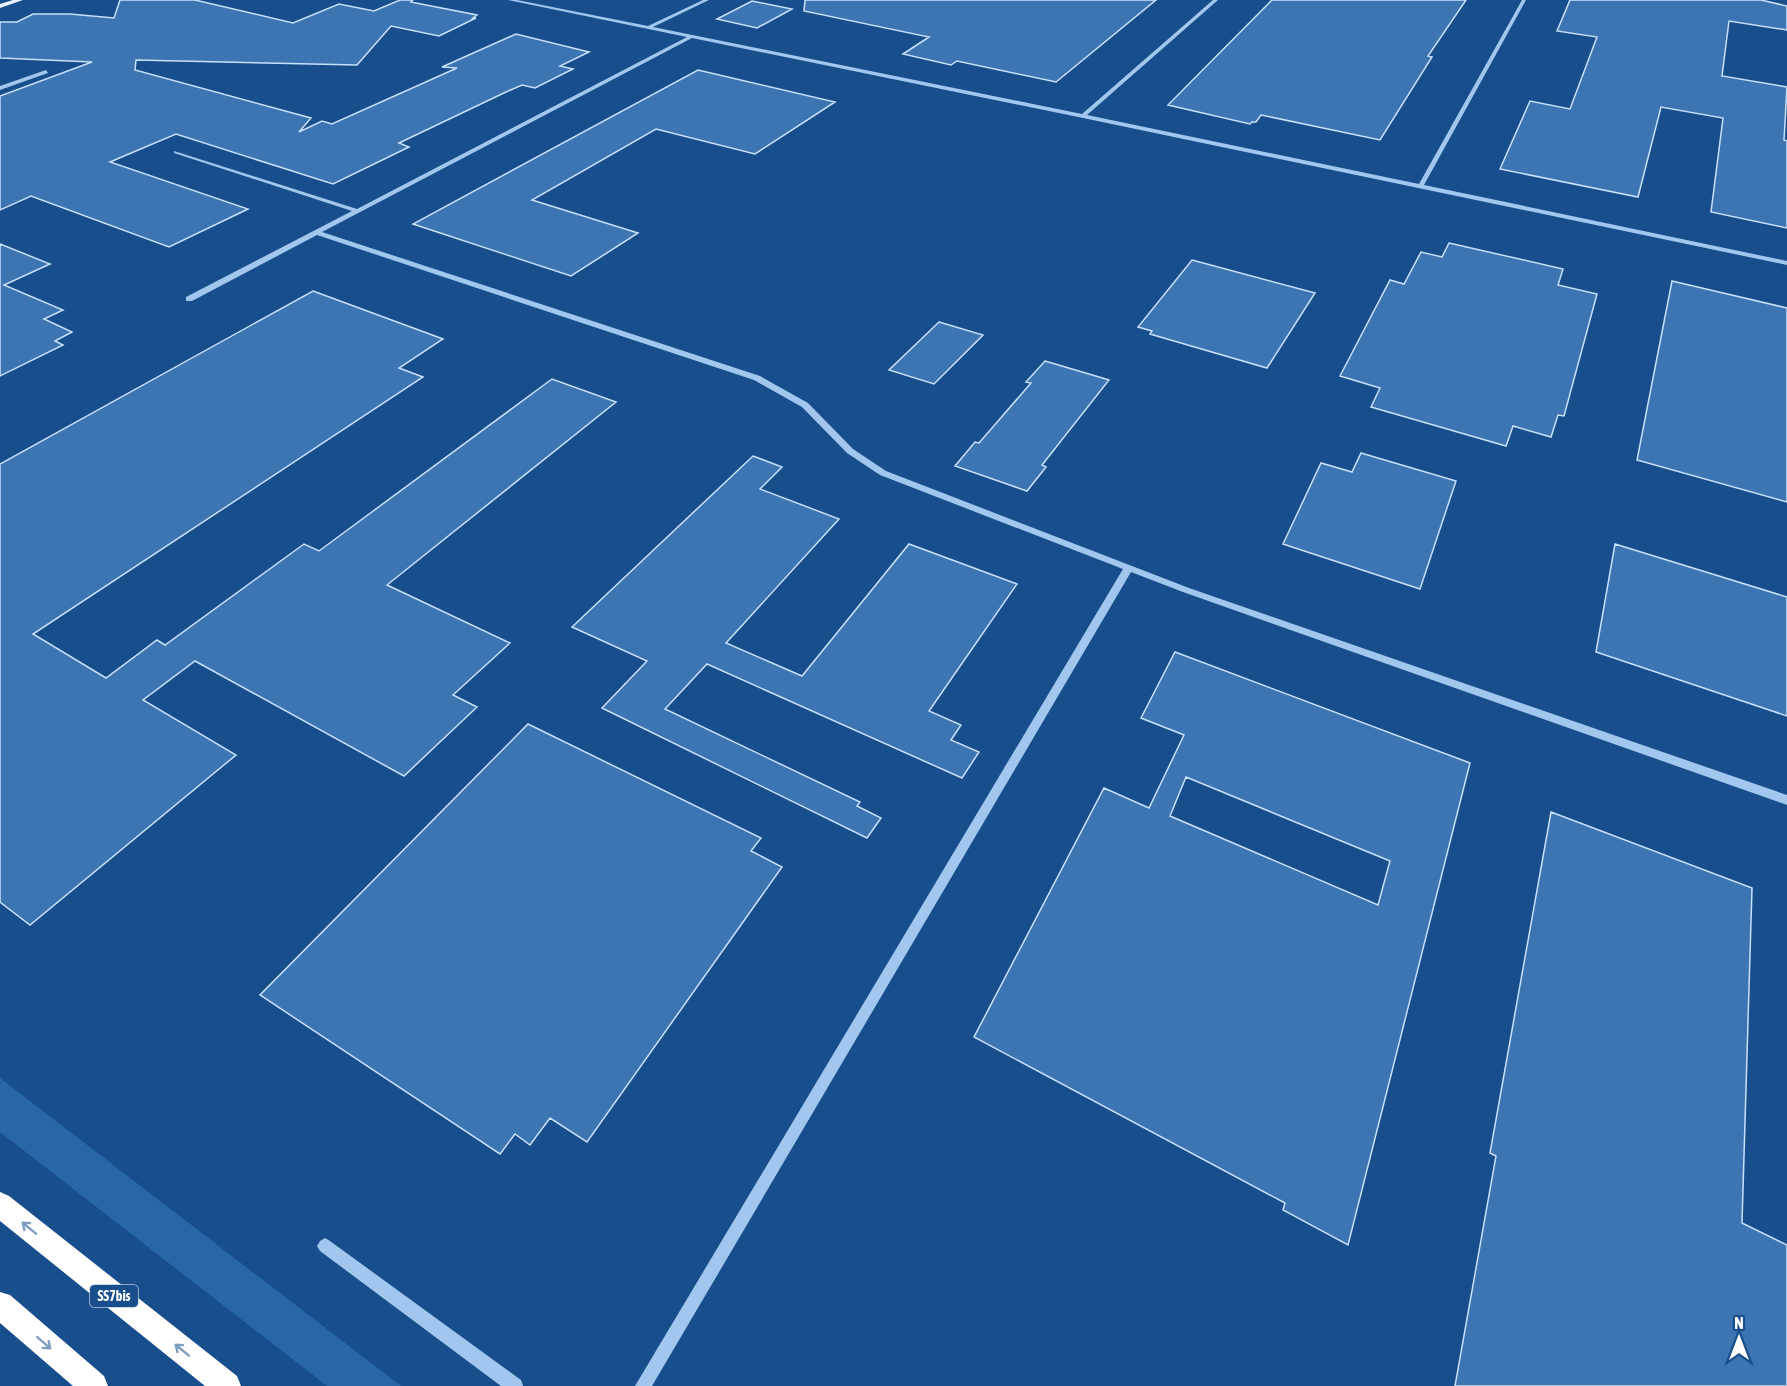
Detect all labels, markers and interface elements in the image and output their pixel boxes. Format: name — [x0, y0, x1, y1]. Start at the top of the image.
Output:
one-way arrow — [21, 1222, 37, 1235]
road number: SS7bis — [90, 1285, 138, 1307]
north arrow — [1709, 1308, 1769, 1368]
text: N — [1734, 1314, 1744, 1332]
one-way arrow — [36, 1337, 52, 1350]
one-way arrow — [174, 1343, 190, 1356]

